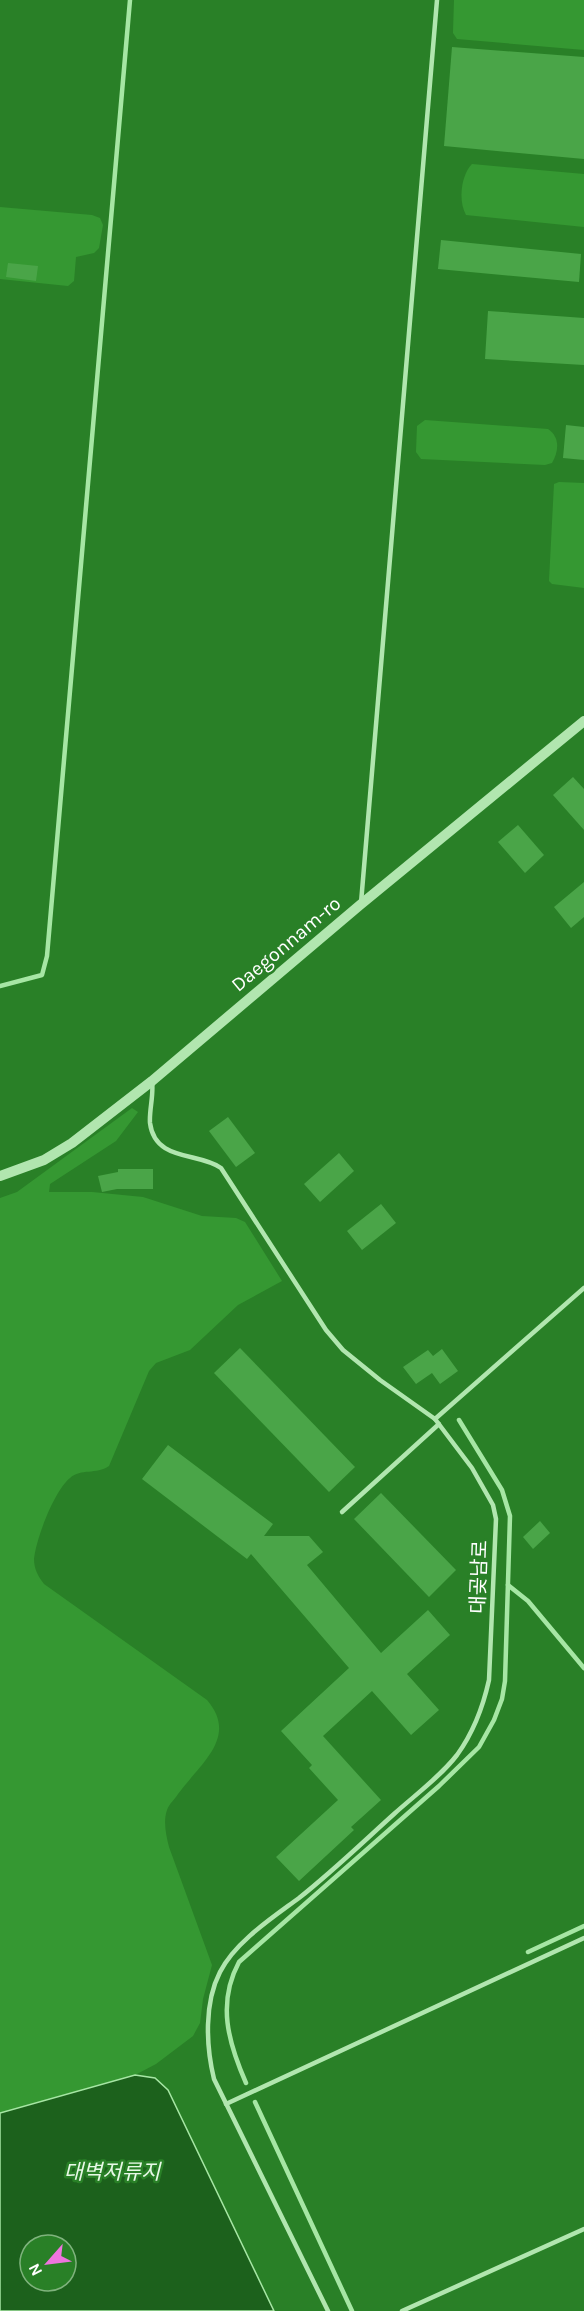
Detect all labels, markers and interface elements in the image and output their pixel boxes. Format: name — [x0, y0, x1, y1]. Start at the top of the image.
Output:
street label: Daegonnam-ro — [227, 892, 345, 996]
street label: 대곶남로 — [466, 1540, 492, 1614]
water label: 대벽저류지 — [64, 2160, 162, 2184]
north arrow — [18, 2233, 78, 2293]
text: N — [24, 2260, 46, 2279]

